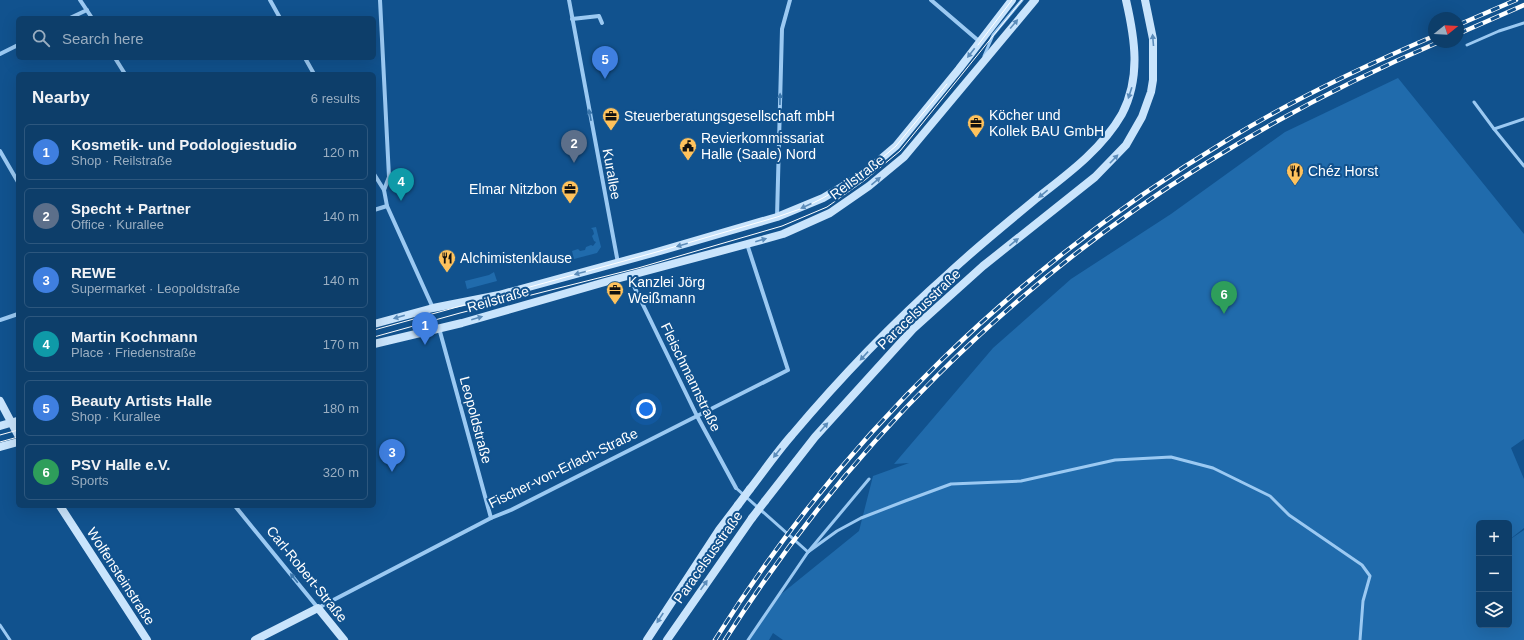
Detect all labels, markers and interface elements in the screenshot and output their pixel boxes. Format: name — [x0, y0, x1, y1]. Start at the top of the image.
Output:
north arrow — [1428, 12, 1464, 48]
search box — [16, 16, 376, 60]
one-way arrow — [1010, 19, 1019, 30]
icon: search — [30, 27, 52, 49]
text: Search here — [62, 30, 144, 47]
one-way arrow — [1149, 34, 1156, 46]
pin: 5 — [592, 46, 618, 79]
one-way arrow — [967, 48, 976, 59]
text: Nearby — [32, 88, 90, 107]
one-way arrow — [1127, 88, 1133, 100]
text: 6 results — [311, 91, 360, 106]
one-way arrow — [777, 92, 783, 105]
office icon: Steuerberatungsgesellschaft mbH — [601, 106, 621, 131]
place label: Köcher und Kollek BAU GmbH — [989, 107, 1104, 139]
place label: Steuerberatungsgesellschaft mbH — [624, 108, 835, 124]
one-way arrow — [587, 109, 593, 121]
office icon: Köcher und Kollek BAU GmbH — [966, 113, 986, 138]
pin: 2 — [561, 130, 587, 163]
place label: Revierkommissariat Halle (Saale) Nord — [701, 130, 824, 162]
text: Kosmetik- und Podologiestudio — [71, 136, 297, 153]
public building icon: Revierkommissariat Halle (Saale) Nord — [678, 136, 698, 161]
text: 1 — [42, 145, 50, 160]
text: 120 m — [323, 145, 359, 160]
street label: Kurallee — [600, 147, 624, 201]
street label: Reilstraße — [827, 151, 887, 203]
text: Shop · Reilstraße — [71, 153, 172, 168]
one-way arrow — [1109, 154, 1119, 164]
restaurant icon: Chéz Horst — [1285, 161, 1305, 186]
place label: Chéz Horst — [1308, 163, 1378, 179]
pin: 4 — [388, 168, 414, 201]
one-way arrow — [870, 176, 881, 185]
office icon: Elmar Nitzbon — [560, 179, 580, 204]
place label: Elmar Nitzbon — [469, 181, 557, 197]
one-way arrow — [1037, 190, 1048, 198]
text: Specht + Partner — [71, 200, 191, 217]
one-way arrow — [800, 203, 812, 209]
text: 2 — [42, 209, 50, 224]
text: 140 m — [323, 209, 359, 224]
text: Office · Kurallee — [71, 217, 164, 232]
one-way arrow — [756, 237, 768, 243]
one-way arrow — [1008, 237, 1019, 246]
one-way arrow — [676, 242, 688, 248]
restaurant icon: Alchimistenklause — [437, 248, 457, 273]
place label: Alchimistenklause — [460, 250, 572, 266]
text: REWE — [71, 264, 116, 281]
street label: Paracelsusstraße — [874, 265, 964, 353]
one-way arrow — [574, 270, 586, 276]
text: 3 — [42, 273, 50, 288]
text: 140 m — [323, 273, 359, 288]
place label: Kanzlei Jörg Weißmann — [628, 274, 705, 306]
office icon: Kanzlei Jörg Weißmann — [605, 280, 625, 305]
text: Supermarket · Leopoldstraße — [71, 281, 240, 296]
pin: 6 — [1211, 281, 1237, 314]
street label: Reilstraße — [465, 282, 531, 315]
pin: 1 — [412, 312, 438, 345]
one-way arrow — [393, 314, 405, 320]
one-way arrow — [471, 315, 483, 321]
street label: Fleischmannstraße — [658, 320, 724, 434]
text: Martin Kochmann — [71, 328, 198, 345]
text: 4 — [42, 337, 50, 352]
text: 170 m — [323, 337, 359, 352]
text: Place · Friedenstraße — [71, 345, 196, 360]
one-way arrow — [859, 351, 868, 361]
street label: Leopoldstraße — [457, 375, 495, 465]
text: Beauty Artists Halle — [71, 392, 212, 409]
your location — [636, 399, 656, 419]
text: 5 — [42, 401, 50, 416]
text: 180 m — [323, 401, 359, 416]
text: Shop · Kurallee — [71, 409, 161, 424]
one-way arrow — [819, 422, 829, 432]
street label: Fischer-von-Erlach-Straße — [486, 425, 640, 511]
pin: 3 — [379, 439, 405, 472]
one-way arrow — [773, 448, 782, 459]
text: PSV Halle e.V. — [71, 456, 171, 473]
text: 6 — [42, 465, 50, 480]
text: 320 m — [323, 465, 359, 480]
text: Sports — [71, 473, 109, 488]
street label: Paracelsusstraße — [670, 508, 746, 606]
map controls — [1476, 520, 1512, 628]
button: + — [1476, 520, 1512, 556]
street label: Carl-Robert-Straße — [263, 523, 351, 625]
street label: Wolfensteinstraße — [84, 524, 158, 628]
button: − — [1476, 556, 1512, 592]
one-way arrow — [289, 572, 298, 583]
one-way arrow — [700, 579, 708, 590]
button: layers — [1476, 592, 1512, 628]
one-way arrow — [656, 613, 664, 623]

